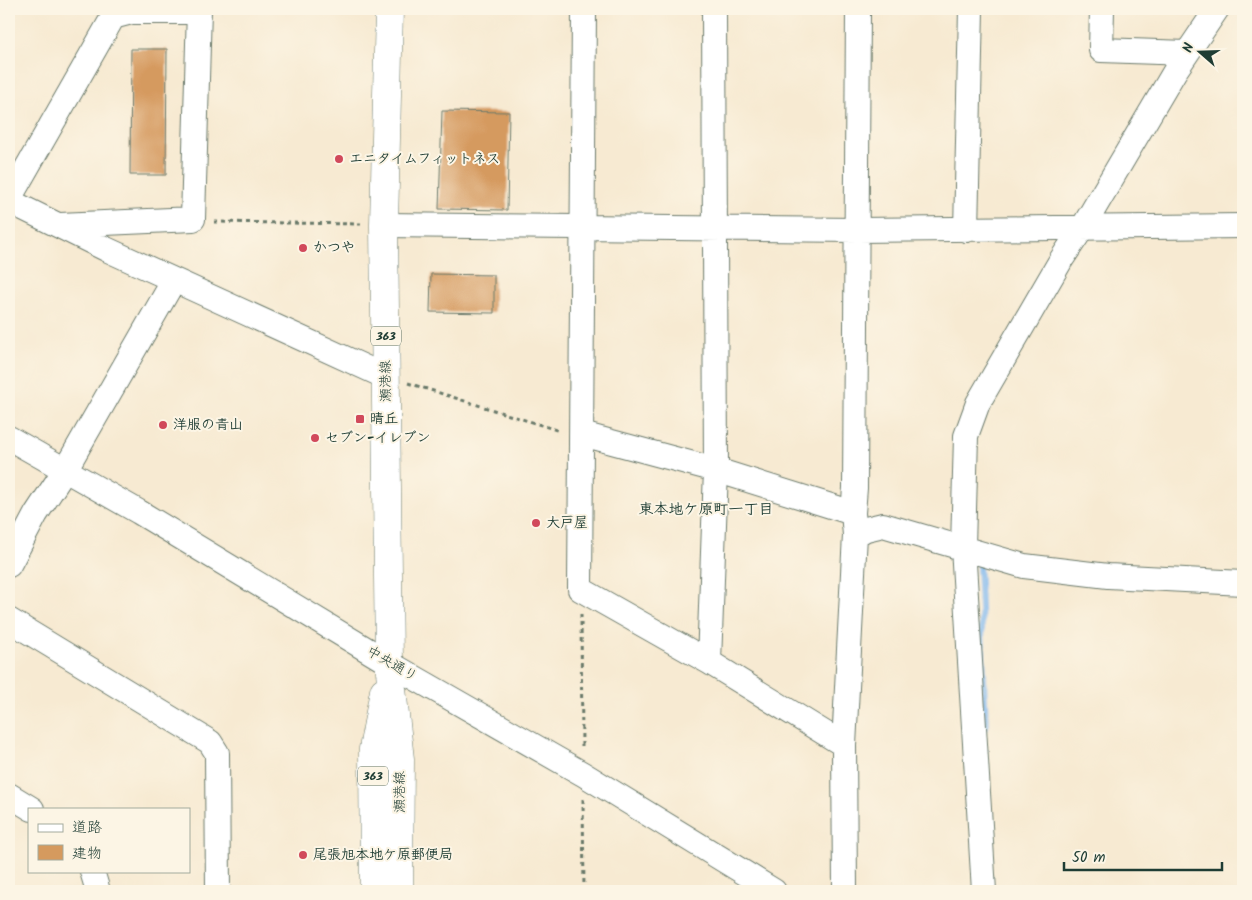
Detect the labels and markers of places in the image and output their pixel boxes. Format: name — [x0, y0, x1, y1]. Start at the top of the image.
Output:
place label: エニタイムフィットネス — [349, 148, 500, 170]
marker: エニタイムフィットネス — [333, 153, 345, 165]
place label: かつや — [313, 237, 355, 259]
marker: かつや — [297, 242, 309, 254]
place label: 晴丘 — [370, 408, 398, 430]
marker: 晴丘 — [354, 413, 366, 425]
place label: 洋服の青山 — [173, 414, 243, 436]
marker: 洋服の青山 — [157, 419, 169, 431]
place label: セブン-イレブン — [325, 427, 430, 449]
marker: セブン-イレブン — [309, 432, 321, 444]
place label: 大戸屋 — [546, 512, 588, 534]
marker: 大戸屋 — [530, 517, 542, 529]
place label: 尾張旭本地ケ原郵便局 — [313, 844, 453, 866]
marker: 尾張旭本地ケ原郵便局 — [297, 849, 309, 861]

